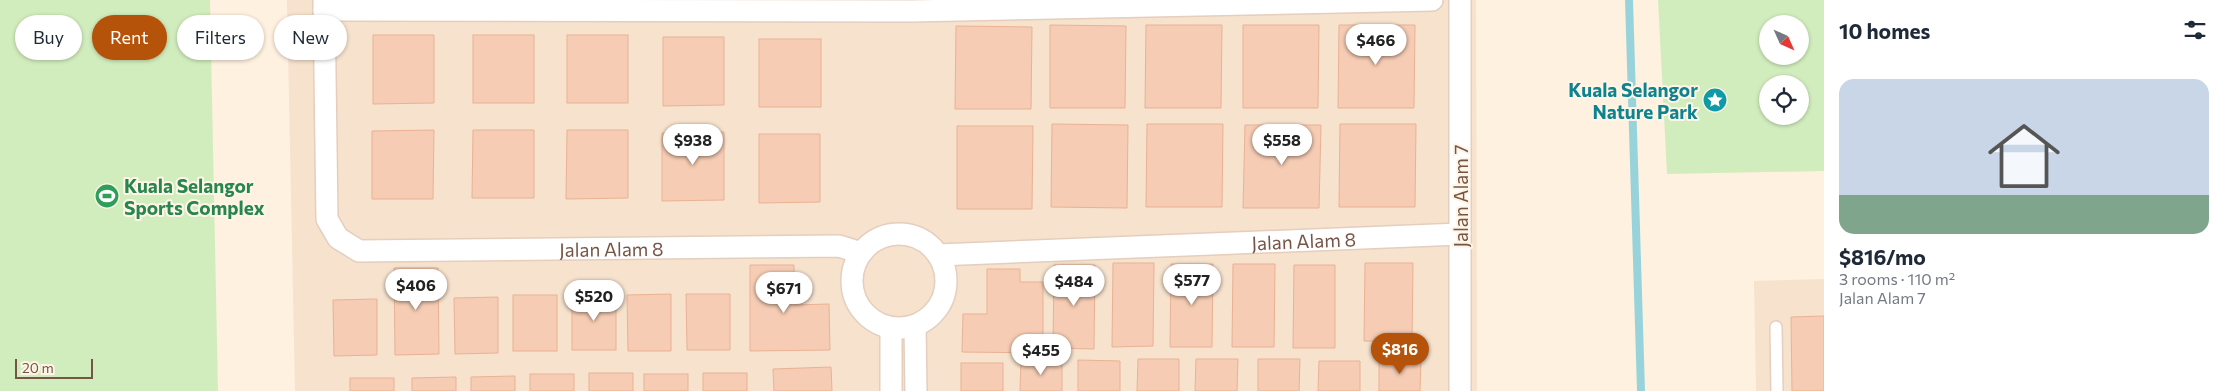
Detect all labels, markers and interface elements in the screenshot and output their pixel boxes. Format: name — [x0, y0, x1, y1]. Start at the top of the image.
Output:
chip: Buy — [15, 15, 82, 60]
chip: Rent — [92, 15, 167, 60]
chip: Filters — [177, 15, 264, 60]
chip: New — [274, 15, 347, 60]
north arrow — [1759, 15, 1809, 65]
map controls — [1759, 15, 1809, 125]
icon: filters — [2181, 16, 2209, 44]
text: 10 homes — [1839, 18, 1930, 43]
pin: $466 — [1346, 23, 1406, 66]
text: $466 — [1357, 30, 1395, 49]
button: locate — [1759, 75, 1809, 125]
place label: Kuala Selangor Nature Park — [1568, 78, 1698, 123]
place icon: Kuala Selangor Nature Park — [1702, 87, 1728, 113]
icon: home — [1979, 111, 2069, 201]
pin: $938 — [663, 124, 723, 166]
pin: $558 — [1252, 124, 1312, 166]
text: $938 — [674, 130, 712, 149]
text: $558 — [1263, 130, 1301, 149]
street label: Jalan Alam 7 — [1449, 145, 1472, 247]
place label: Kuala Selangor Sports Complex — [124, 174, 265, 219]
sports icon: Kuala Selangor Sports Complex — [94, 183, 120, 209]
street label: Jalan Alam 8 — [1251, 227, 1356, 254]
street label: Jalan Alam 8 — [559, 236, 664, 260]
text: $816/mo — [1839, 244, 1926, 269]
pin: $484 — [1044, 264, 1104, 307]
pin: $577 — [1162, 264, 1222, 306]
pin: $406 — [386, 268, 446, 311]
text: 3 rooms · 110 m² — [1839, 269, 1955, 288]
text: $577 — [1174, 270, 1210, 289]
text: $484 — [1055, 271, 1093, 290]
pin: $671 — [754, 272, 814, 314]
text: $406 — [396, 275, 436, 294]
text: $671 — [767, 278, 801, 297]
pin: $520 — [564, 280, 624, 322]
text: $520 — [575, 286, 613, 305]
text: Jalan Alam 7 — [1839, 288, 1926, 307]
pin: $816 — [1370, 332, 1430, 375]
pin: $455 — [1011, 334, 1071, 376]
text: $816 — [1382, 339, 1418, 358]
text: $455 — [1022, 340, 1060, 359]
scale bar — [15, 356, 92, 379]
text: 20 m — [22, 359, 54, 376]

